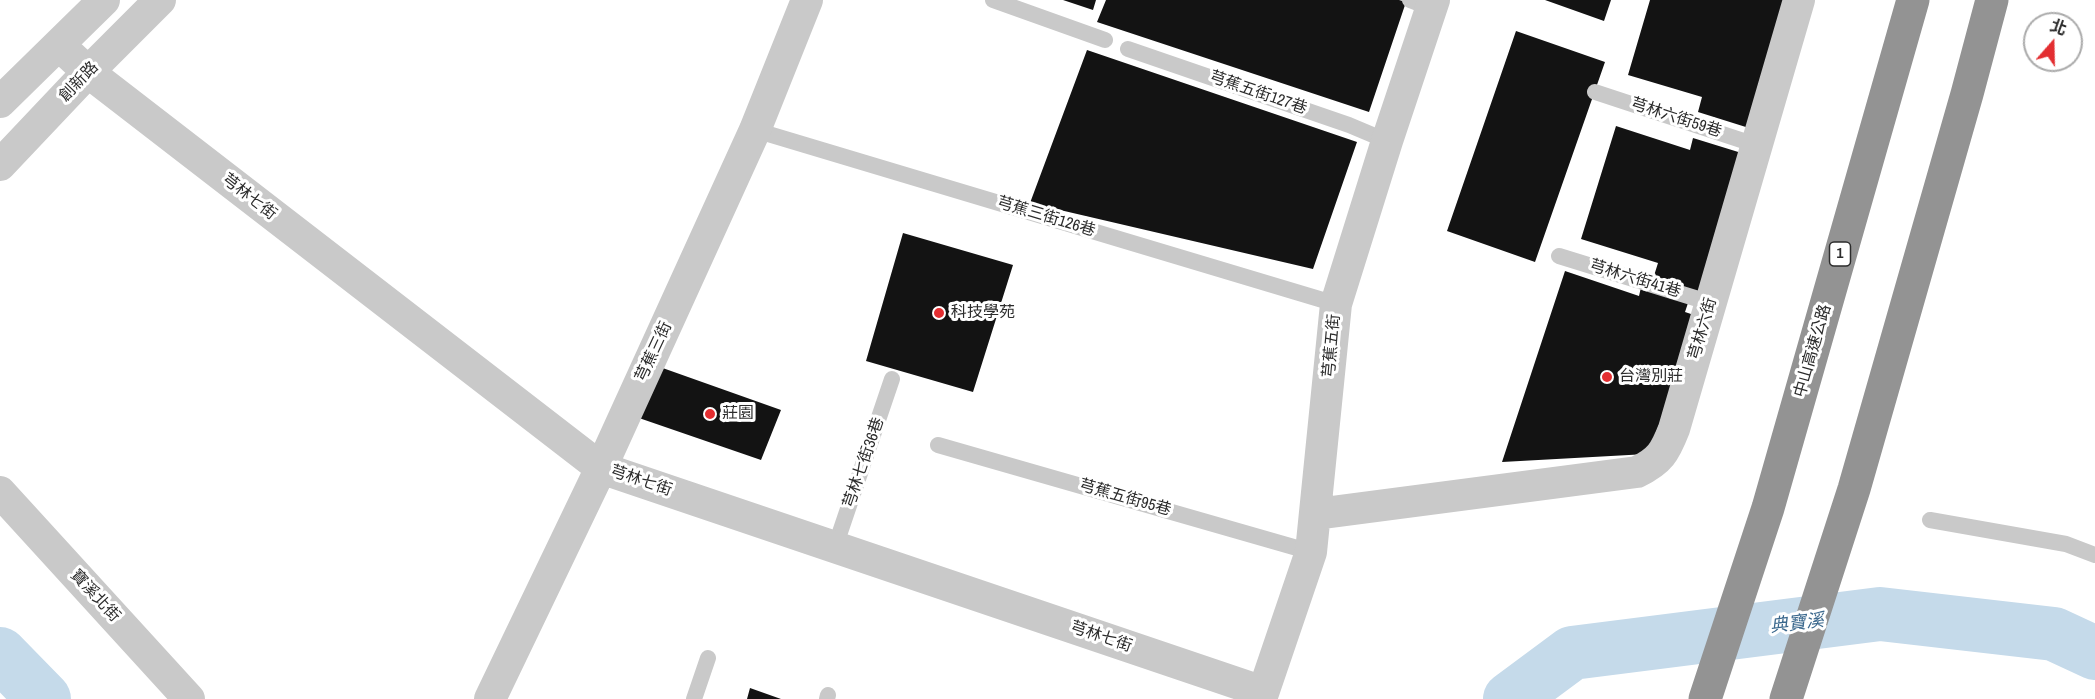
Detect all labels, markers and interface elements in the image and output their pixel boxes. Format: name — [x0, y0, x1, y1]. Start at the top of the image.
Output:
north arrow — [2023, 12, 2083, 72]
text: 北 — [2047, 14, 2070, 40]
street label: 創新路 — [55, 58, 103, 106]
street label: 芎蕉五街127巷 — [1207, 67, 1309, 119]
street label: 芎林六街59巷 — [1628, 94, 1724, 142]
street label: 芎林七街 — [218, 170, 280, 224]
street label: 芎蕉三街126巷 — [994, 193, 1098, 241]
road number: 1 — [1830, 242, 1850, 266]
street label: 芎林六街41巷 — [1587, 256, 1683, 302]
street label: 芎林六街 — [1685, 296, 1721, 362]
street label: 中山高速公路 — [1791, 302, 1835, 400]
place label: 科技學苑 — [951, 303, 1015, 323]
marker: 科技學苑 — [932, 306, 946, 320]
street label: 芎蕉五街 — [1320, 313, 1344, 379]
street label: 芎蕉三街 — [632, 319, 676, 385]
place label: 台灣別莊 — [1619, 367, 1683, 387]
marker: 台灣別莊 — [1600, 370, 1614, 384]
place label: 莊園 — [722, 404, 754, 424]
marker: 莊園 — [703, 407, 717, 421]
street label: 芎林七街36巷 — [840, 415, 888, 511]
street label: 芎林七街 — [608, 462, 674, 500]
street label: 芎蕉五街95巷 — [1077, 476, 1173, 520]
street label: 寶溪北街 — [66, 566, 124, 626]
water label: 典寶溪 — [1769, 610, 1825, 638]
street label: 芎林七街 — [1068, 618, 1134, 656]

